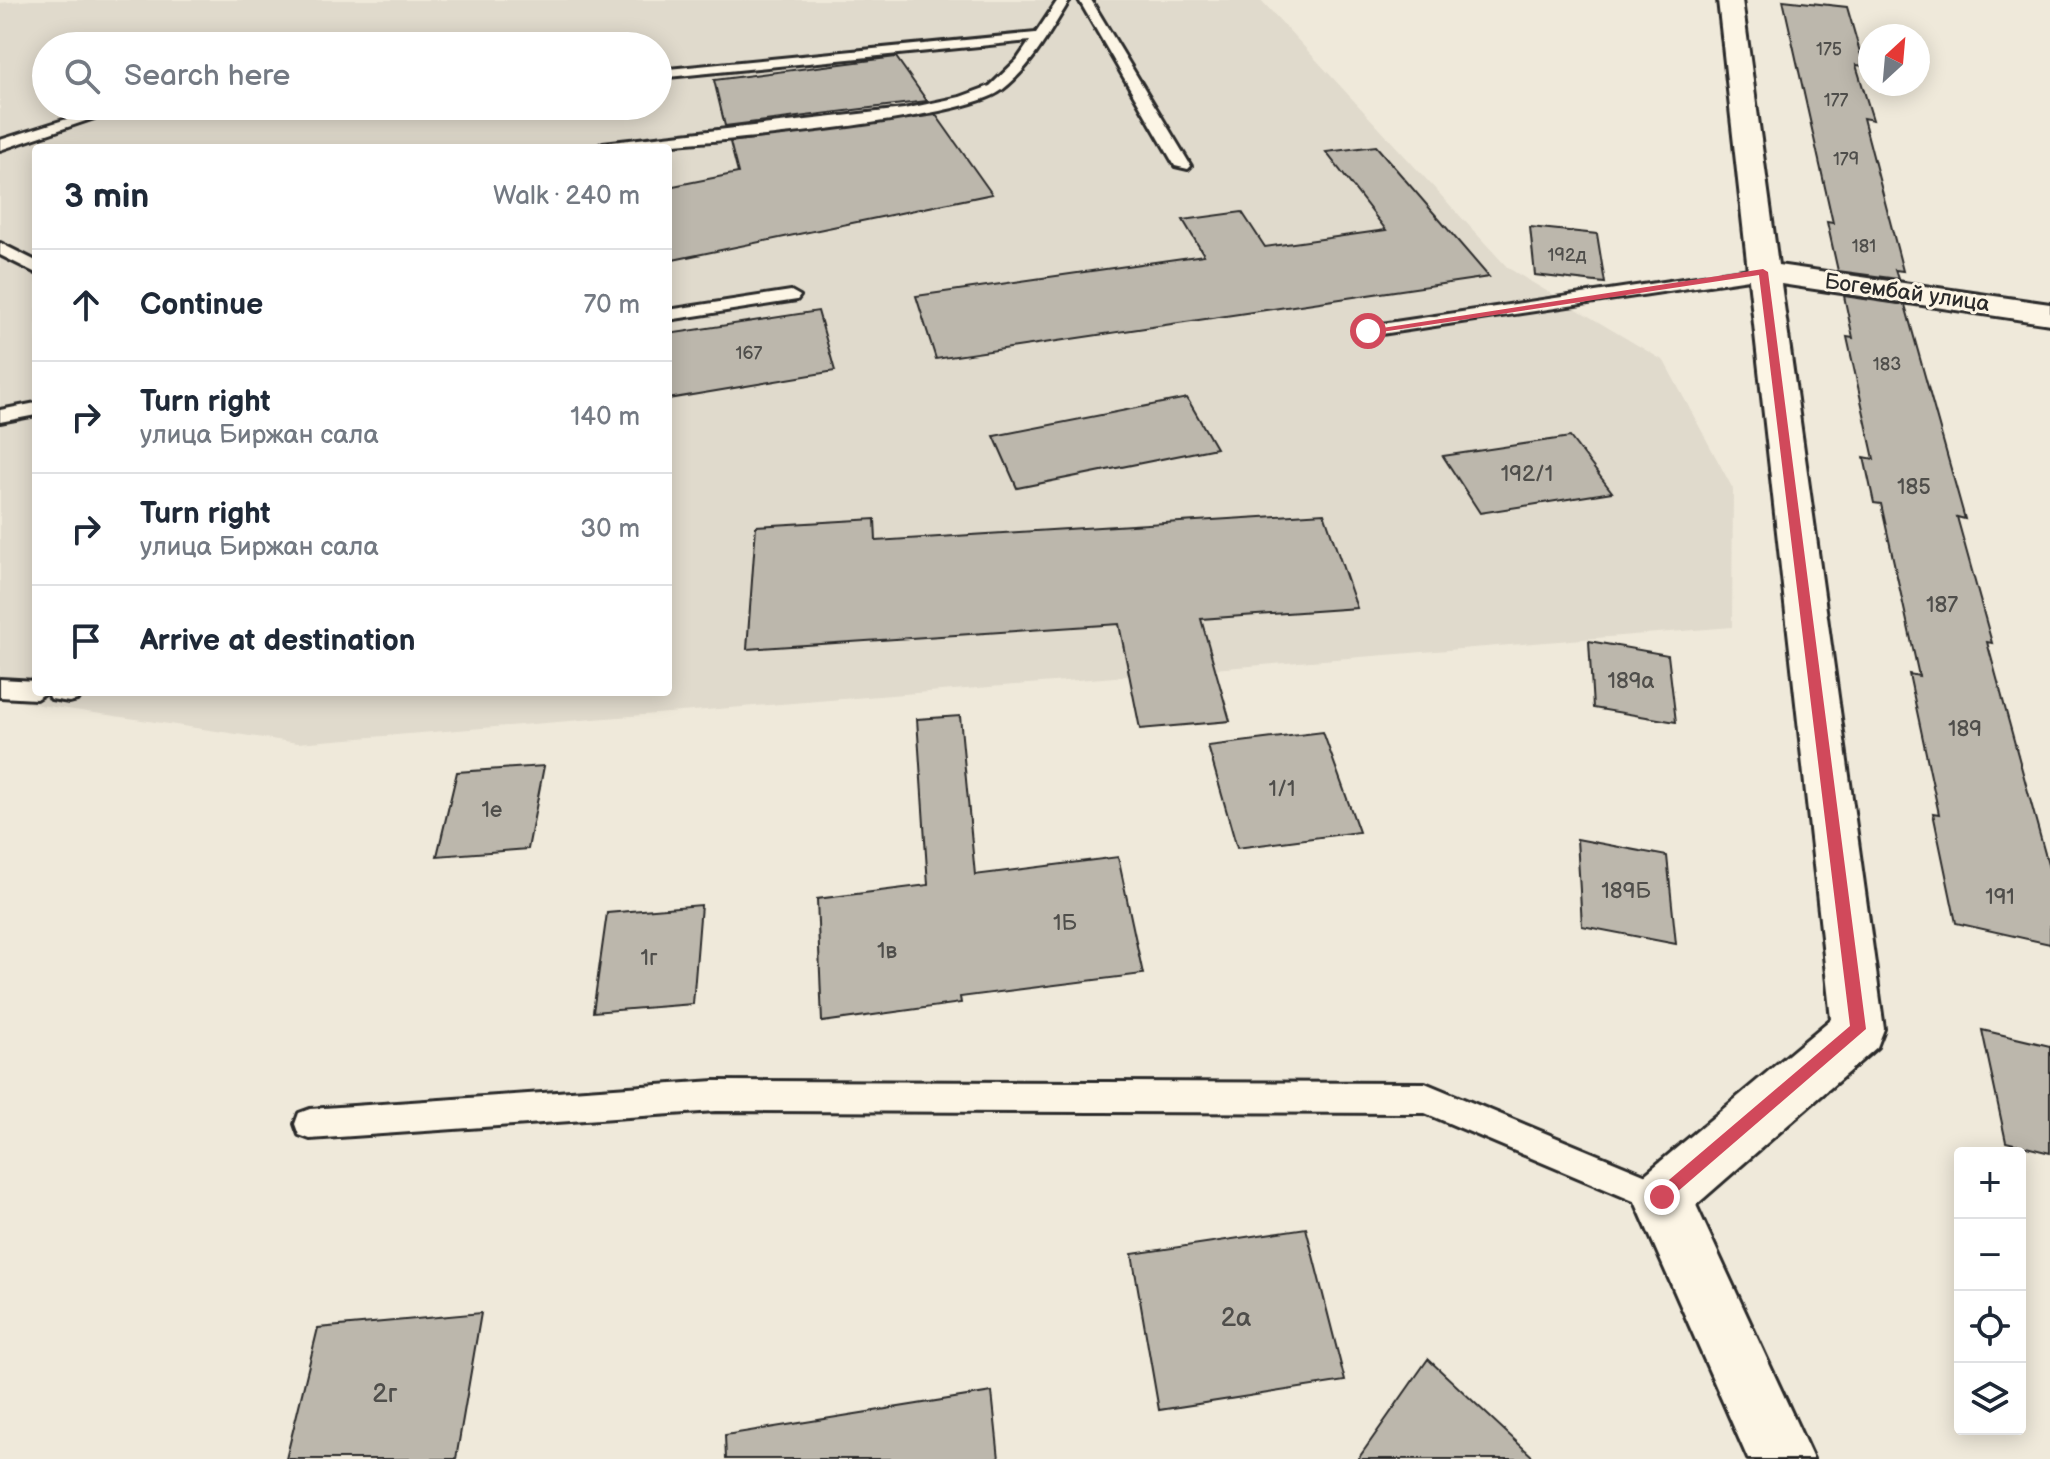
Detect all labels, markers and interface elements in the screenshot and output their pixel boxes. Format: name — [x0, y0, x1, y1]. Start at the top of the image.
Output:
north arrow — [1858, 24, 1930, 96]
search box — [32, 32, 672, 120]
house number: 175 — [1816, 39, 1842, 60]
icon: search — [60, 54, 104, 98]
text: Search here — [124, 58, 290, 94]
house number: 177 — [1824, 90, 1848, 111]
house number: 179 — [1833, 149, 1859, 170]
text: 3 min — [64, 176, 149, 217]
text: Walk · 240 m — [493, 181, 640, 212]
house number: 181 — [1852, 236, 1876, 257]
house number: 192д — [1548, 245, 1587, 266]
street label: Богембай улица — [1823, 268, 1991, 318]
icon: ahead — [64, 283, 108, 327]
text: Continue — [140, 287, 263, 323]
text: 70 m — [583, 290, 640, 321]
route start — [1350, 313, 1386, 349]
house number: 167 — [736, 343, 763, 364]
house number: 183 — [1873, 354, 1901, 375]
text: Turn right — [140, 384, 271, 420]
icon: right — [64, 395, 108, 439]
text: 140 m — [570, 402, 640, 433]
text: улица Биржан сала — [140, 420, 379, 451]
house number: 192/1 — [1501, 461, 1553, 488]
house number: 185 — [1897, 474, 1931, 501]
text: Turn right — [140, 496, 271, 532]
icon: right — [64, 507, 108, 551]
text: 30 m — [580, 514, 640, 545]
text: улица Биржан сала — [140, 532, 379, 563]
house number: 187 — [1926, 592, 1958, 619]
icon: arrive — [64, 619, 108, 663]
text: Arrive at destination — [140, 623, 416, 659]
house number: 189а — [1607, 668, 1655, 695]
house number: 189 — [1948, 716, 1982, 743]
house number: 1/1 — [1269, 776, 1295, 803]
house number: 1е — [482, 797, 502, 824]
house number: 189Б — [1601, 878, 1651, 905]
house number: 191 — [1985, 884, 2015, 911]
house number: 1Б — [1053, 910, 1078, 937]
house number: 1в — [877, 938, 897, 965]
house number: 1г — [640, 945, 658, 972]
map controls — [1954, 1147, 2026, 1435]
button: + — [1954, 1147, 2026, 1219]
route end — [1644, 1179, 1680, 1215]
button: − — [1954, 1219, 2026, 1291]
button: locate — [1954, 1291, 2026, 1363]
house number: 2а — [1221, 1303, 1251, 1334]
button: layers — [1954, 1363, 2026, 1435]
house number: 2г — [372, 1379, 398, 1410]

